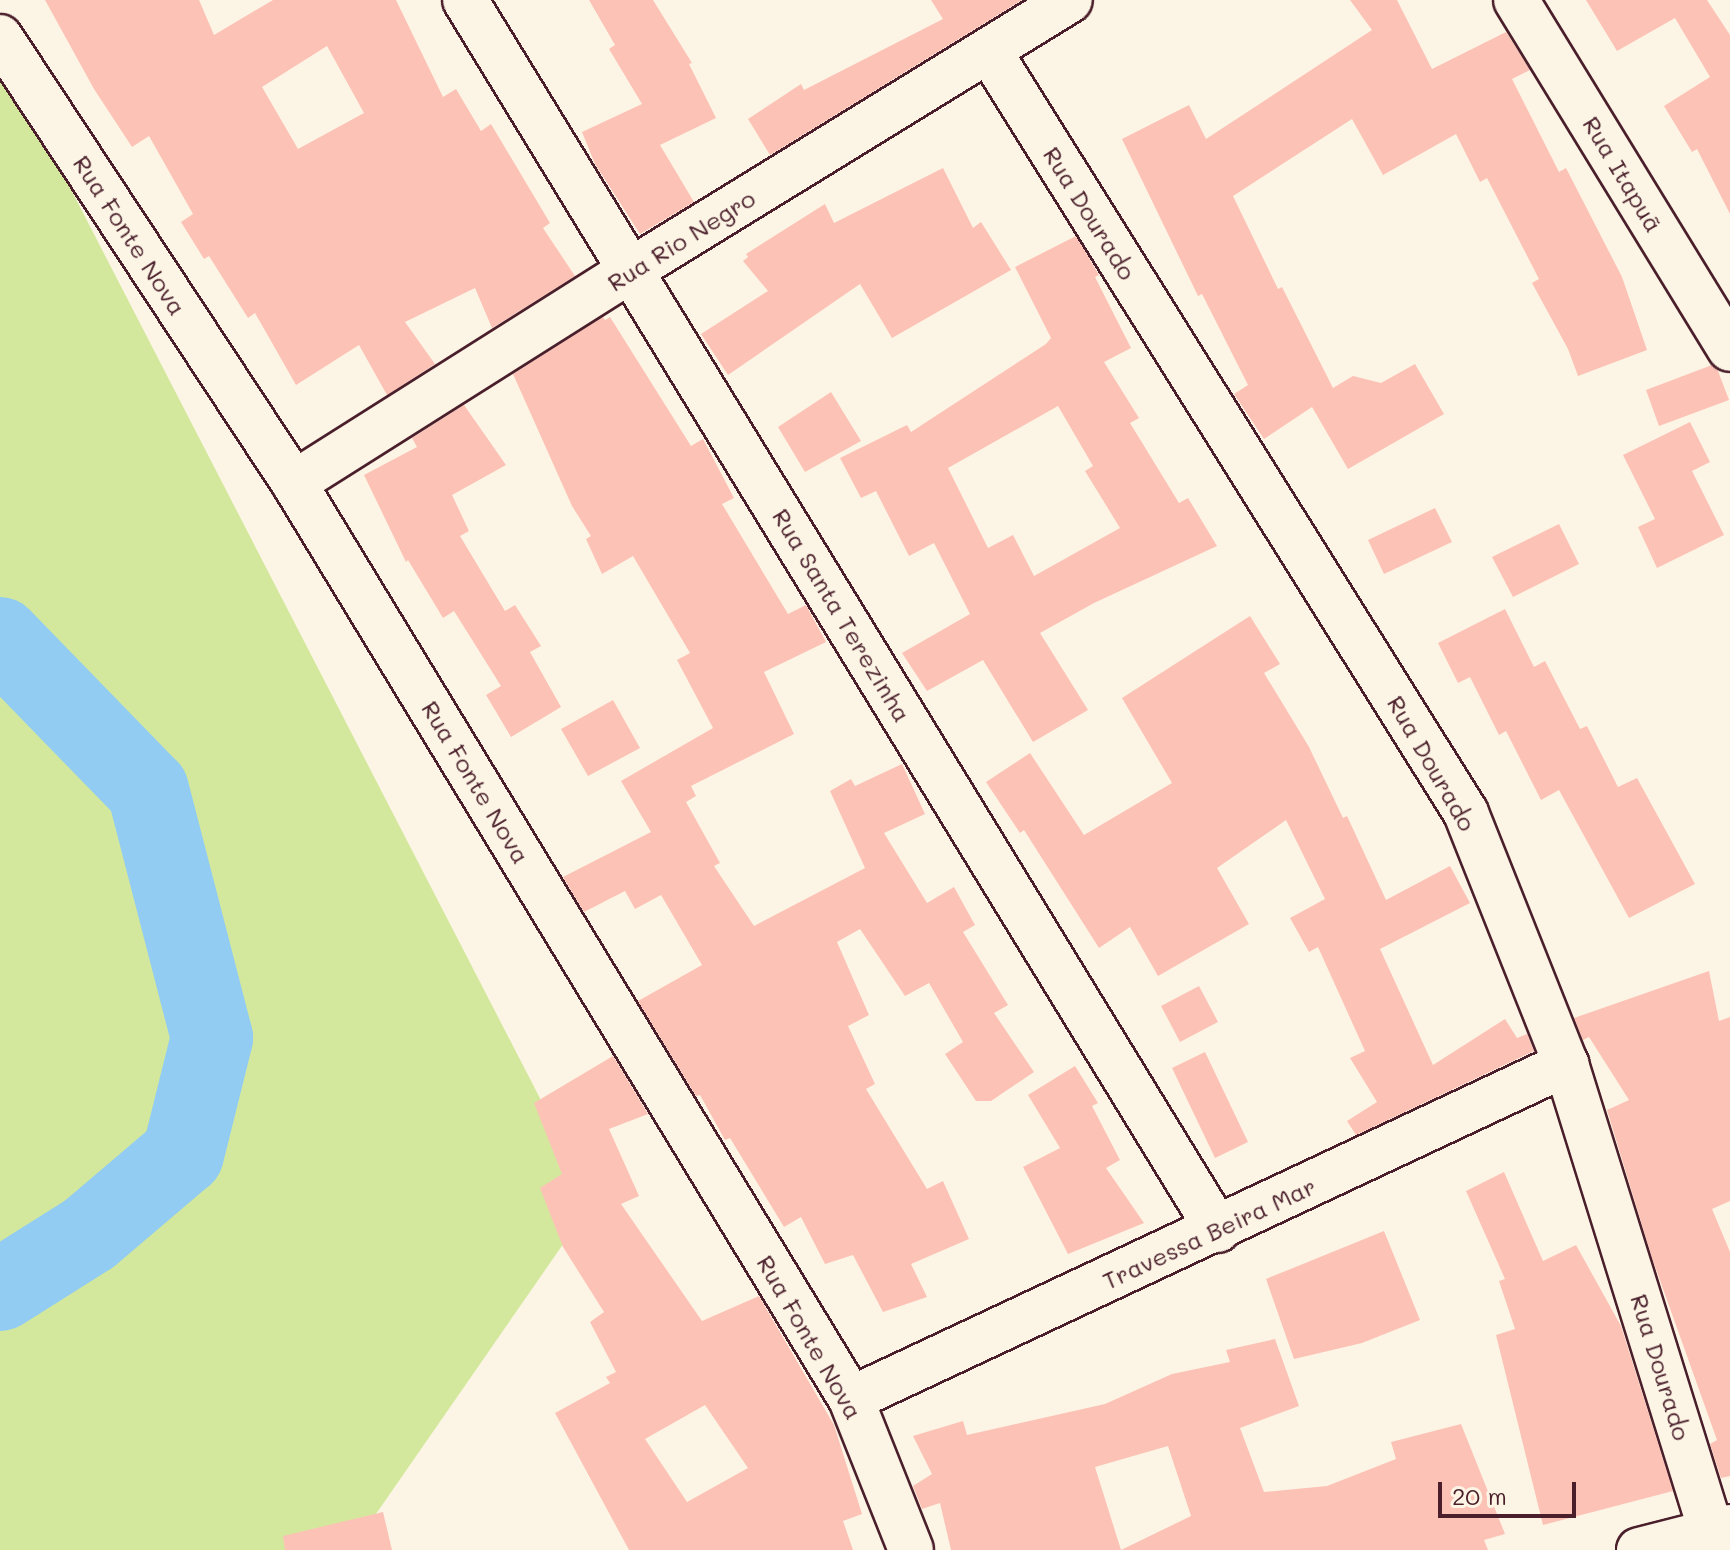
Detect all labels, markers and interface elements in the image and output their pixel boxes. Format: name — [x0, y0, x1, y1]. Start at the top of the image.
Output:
street label: Rua Itapuã — [1577, 111, 1669, 237]
street label: Rua Dourado — [1038, 141, 1142, 285]
street label: Rua Fonte Nova — [68, 150, 192, 320]
street label: Rua Rio Negro — [602, 183, 760, 297]
street label: Rua Santa Terezinha — [767, 503, 917, 727]
street label: Rua Dourado — [1382, 690, 1482, 836]
street label: Rua Fonte Nova — [416, 695, 536, 869]
street label: Travessa Beira Mar — [1098, 1171, 1320, 1295]
street label: Rua Fonte Nova — [751, 1250, 869, 1424]
street label: Rua Dourado — [1625, 1290, 1697, 1444]
scale bar — [1442, 1466, 1580, 1516]
text: 20 m — [1452, 1480, 1507, 1511]

